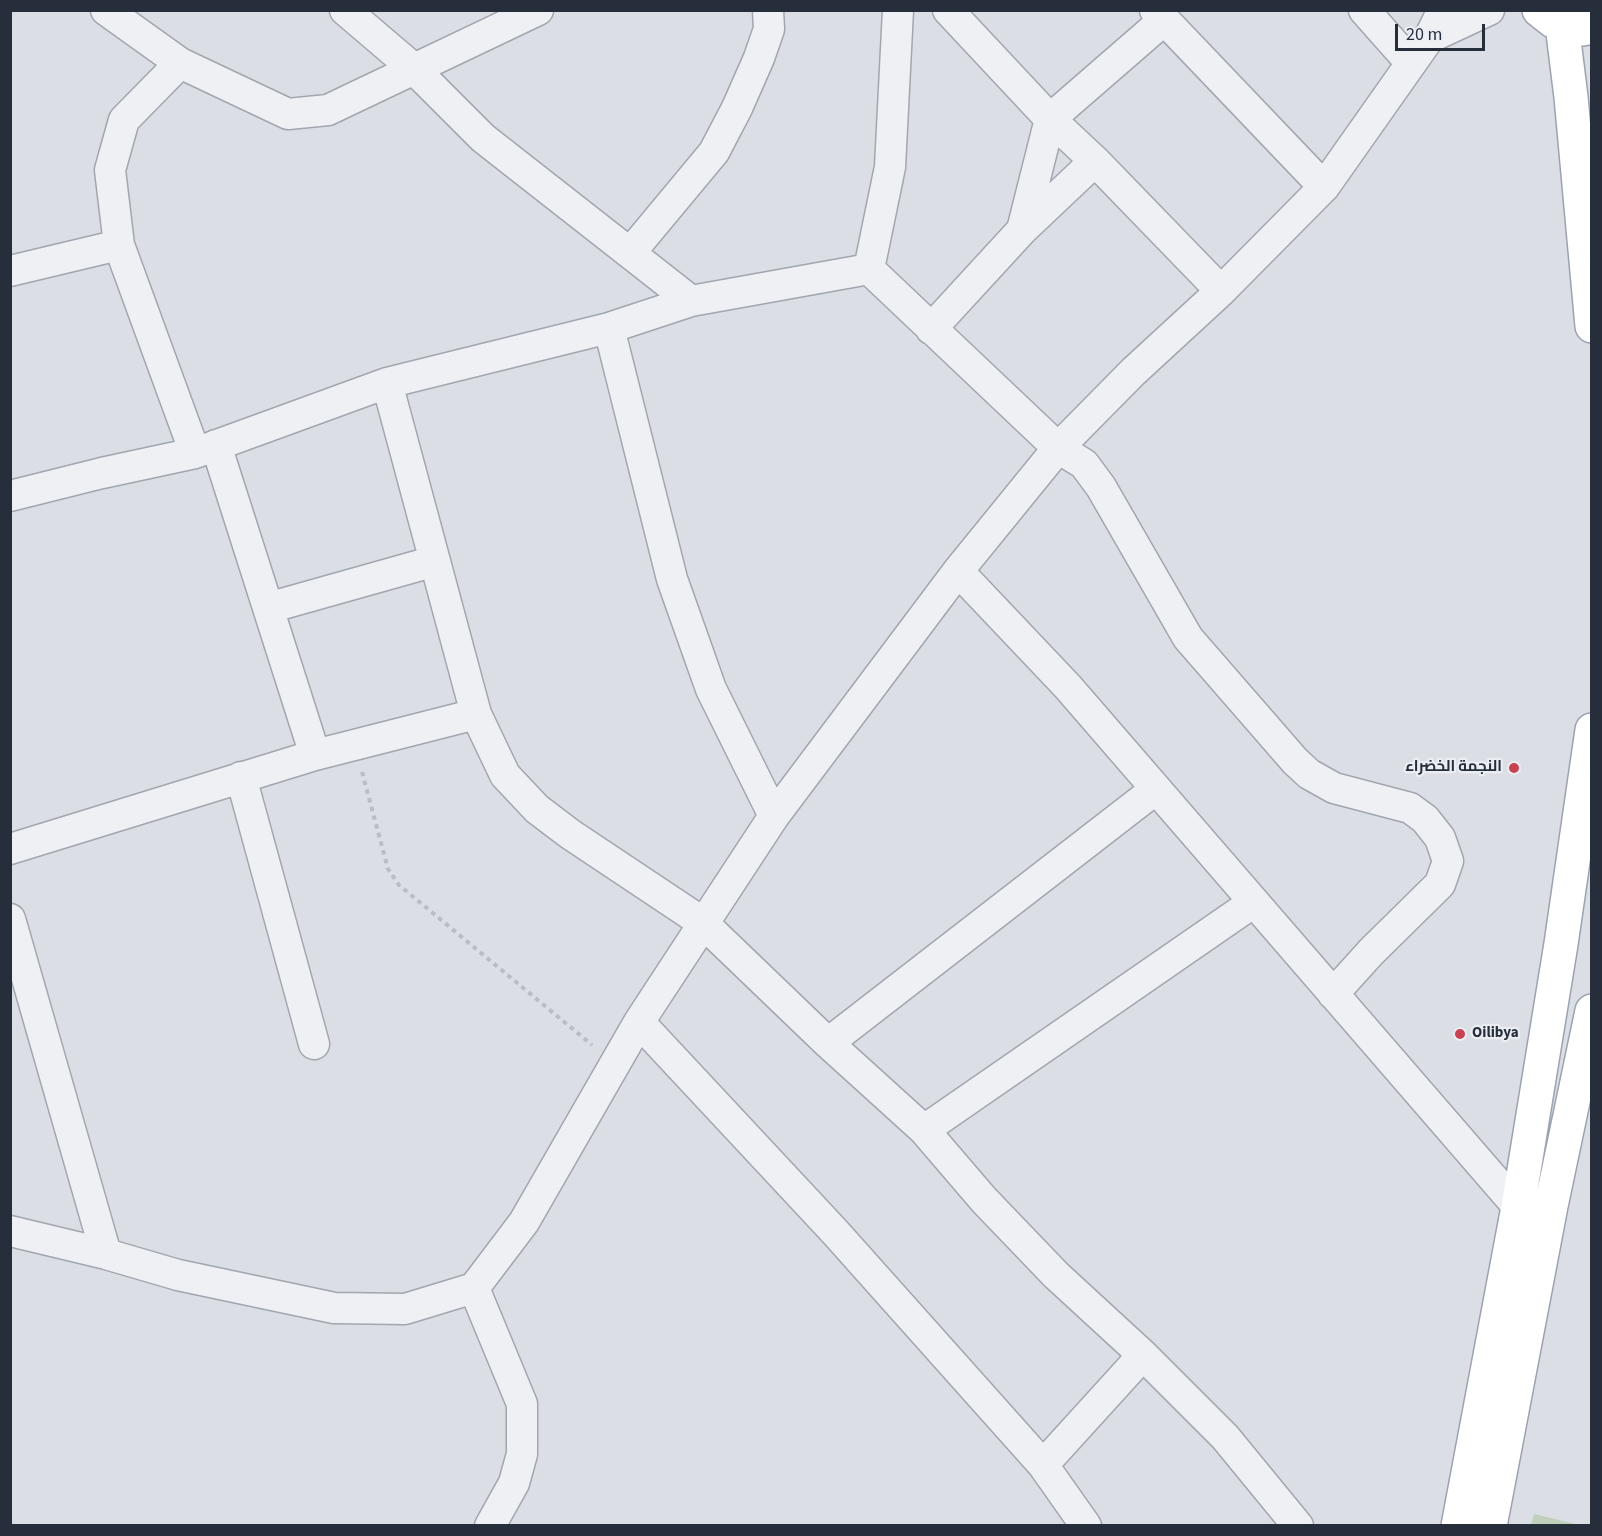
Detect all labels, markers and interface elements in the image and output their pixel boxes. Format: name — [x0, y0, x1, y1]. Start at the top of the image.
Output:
scale bar — [1398, 12, 1488, 50]
text: 20 m — [1406, 22, 1442, 47]
place label: النجمة الخضراء — [1405, 759, 1502, 777]
marker: النجمة الخضراء — [1507, 761, 1521, 775]
place label: Oilibya — [1472, 1025, 1519, 1043]
marker: Oilibya — [1453, 1027, 1467, 1041]

